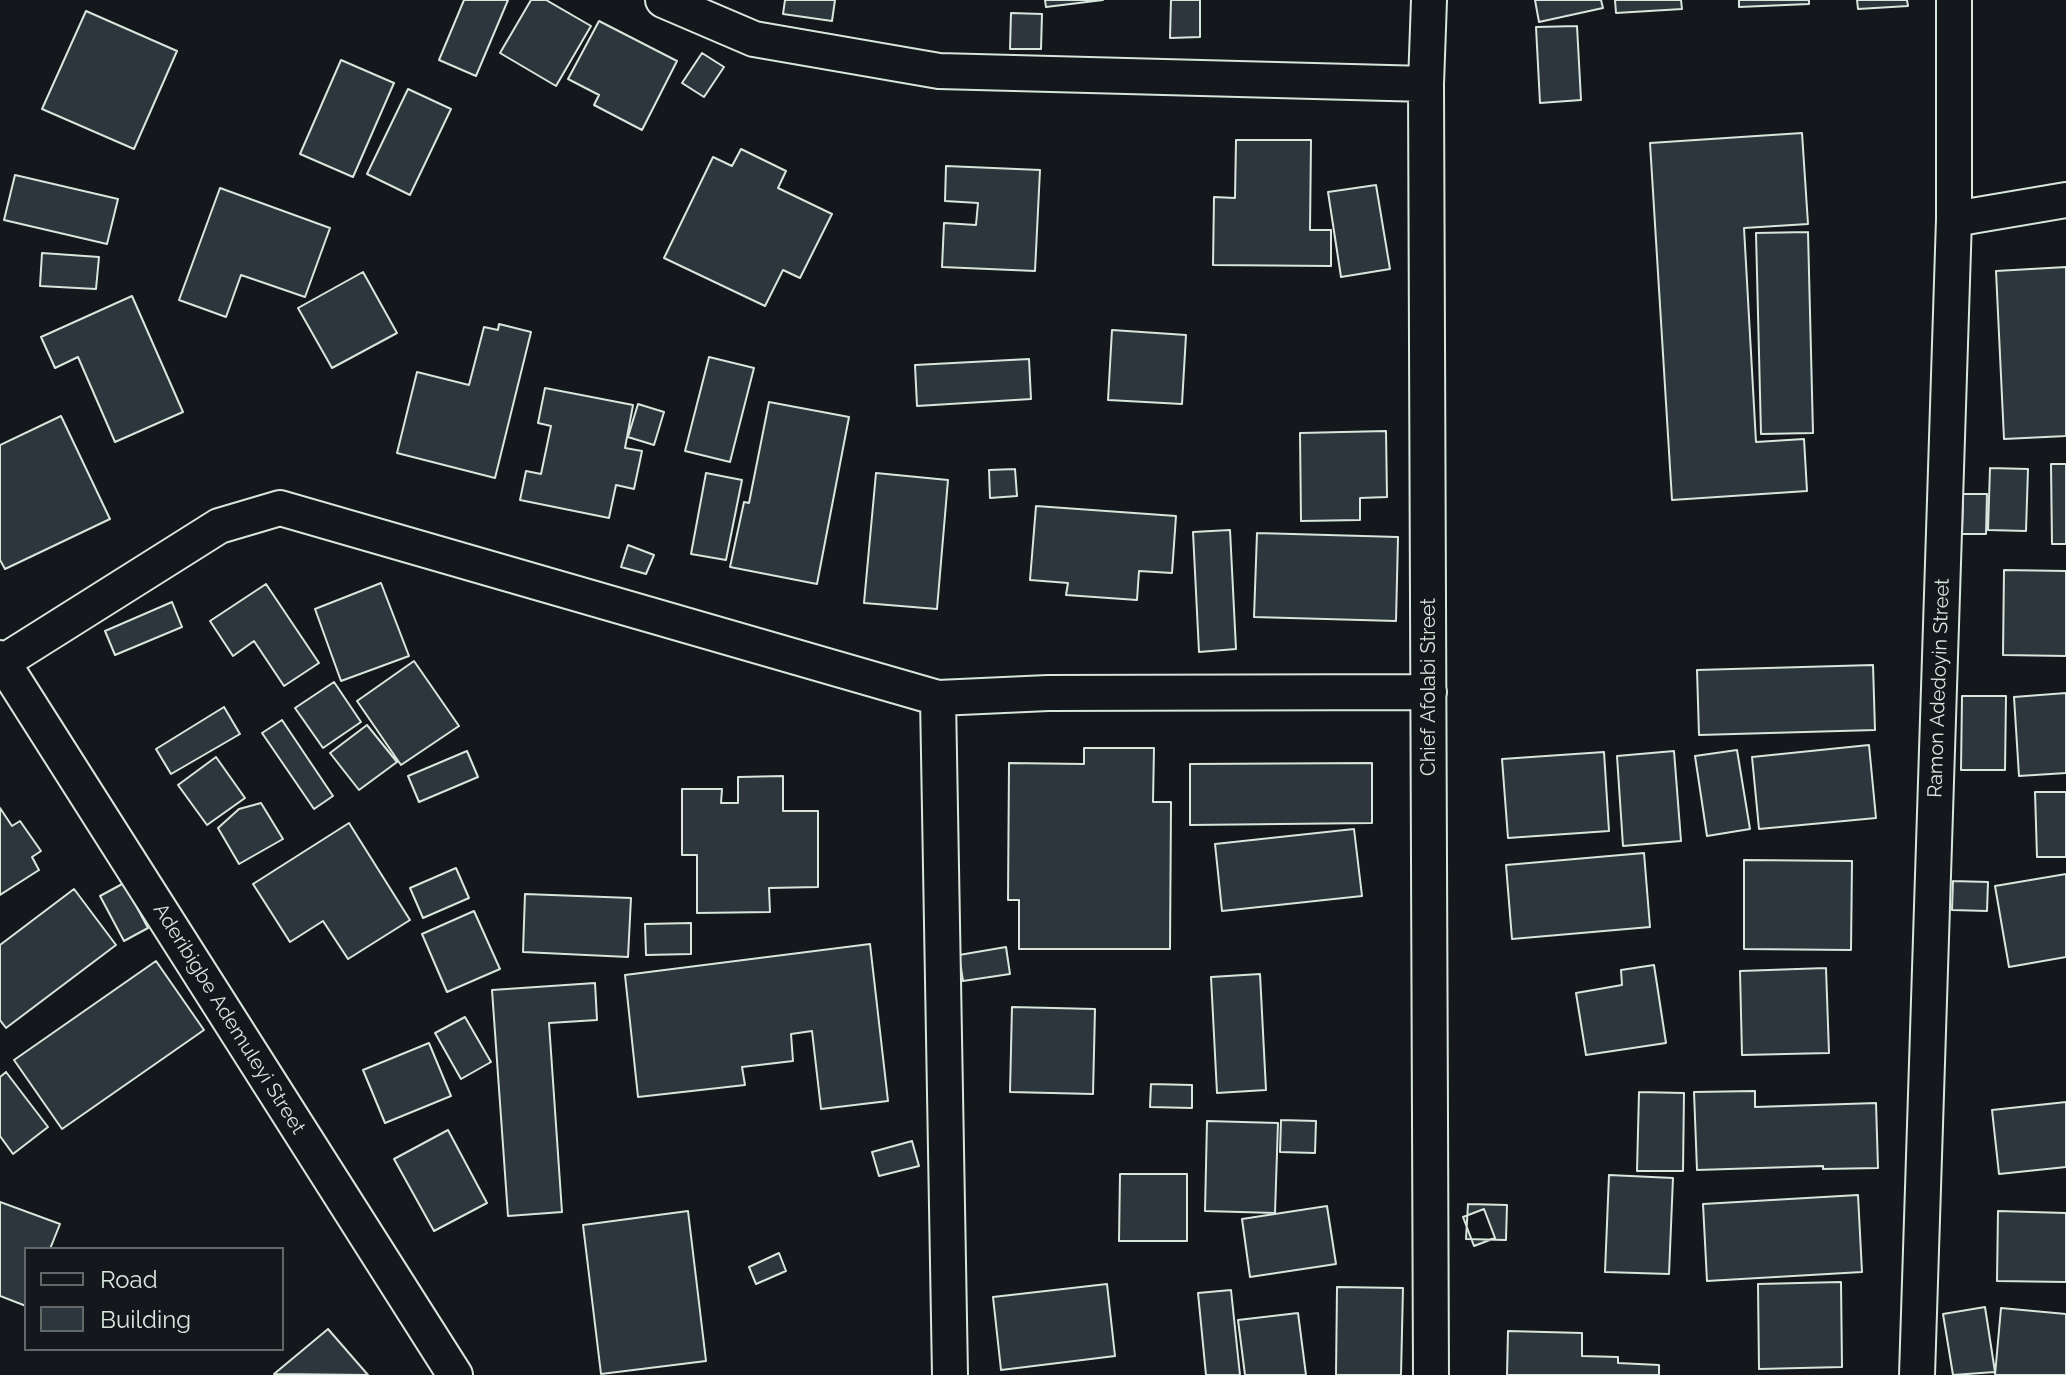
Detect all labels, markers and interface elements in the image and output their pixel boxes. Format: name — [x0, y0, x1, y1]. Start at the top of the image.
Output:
street label: Ramon Adedoyin Street — [1923, 578, 1955, 798]
street label: Chief Afolabi Street — [1417, 598, 1441, 776]
street label: Aderibigbe Ademuleyi Street — [148, 899, 310, 1139]
legend — [24, 1247, 284, 1351]
text: Road — [100, 1265, 158, 1294]
text: Building — [100, 1305, 191, 1334]

